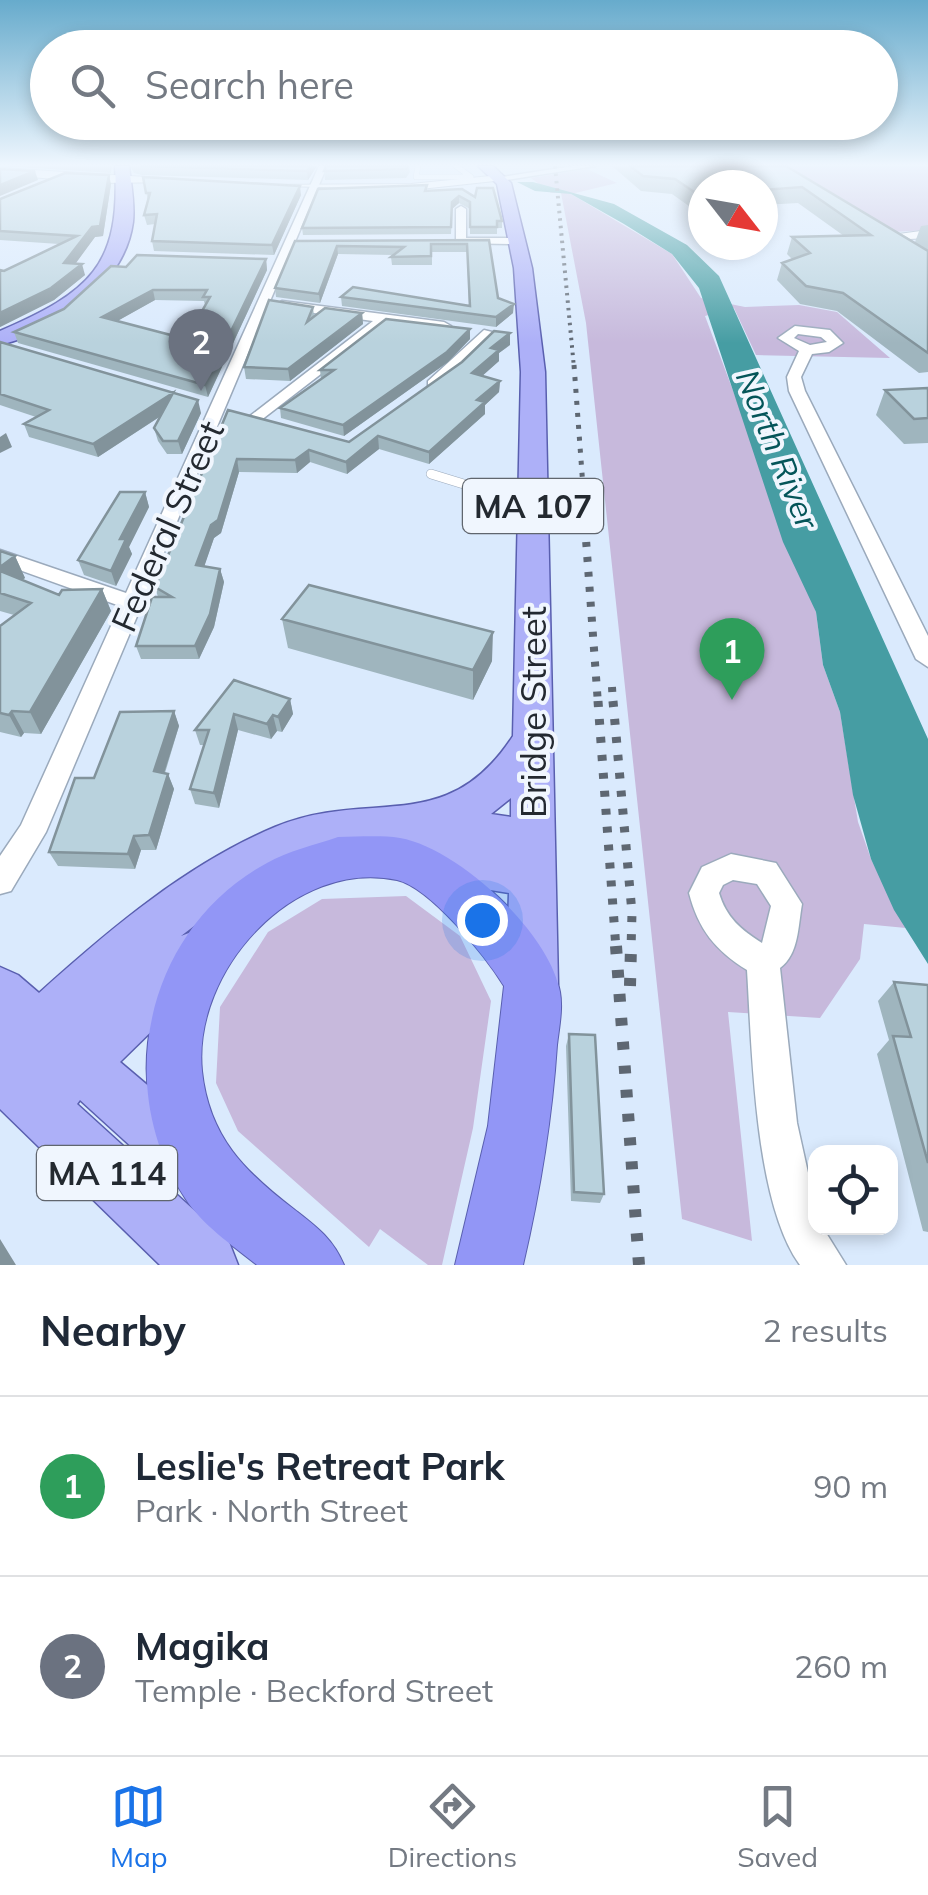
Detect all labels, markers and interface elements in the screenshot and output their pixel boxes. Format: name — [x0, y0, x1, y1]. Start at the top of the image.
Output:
search box — [30, 30, 898, 140]
icon: search — [65, 58, 120, 113]
text: Search here — [145, 61, 354, 109]
north arrow — [688, 170, 778, 260]
pin: 2 — [168, 308, 234, 391]
water label: North River — [728, 363, 829, 536]
street label: Federal Street — [101, 414, 233, 638]
road number: MA 107 — [463, 479, 603, 533]
street label: Bridge Street — [511, 606, 555, 818]
pin: 1 — [700, 618, 764, 700]
your location — [457, 895, 508, 946]
map controls — [808, 1145, 898, 1235]
button: locate — [808, 1145, 898, 1235]
road number: MA 114 — [37, 1146, 177, 1200]
text: Nearby — [40, 1304, 186, 1357]
text: 2 results — [763, 1310, 888, 1350]
text: Leslie's Retreat Park — [135, 1442, 504, 1490]
text: 1 — [63, 1466, 82, 1506]
text: 90 m — [813, 1466, 888, 1506]
text: Park · North Street — [135, 1490, 408, 1530]
text: Magika — [135, 1622, 270, 1670]
text: 2 — [63, 1646, 82, 1686]
text: 260 m — [794, 1646, 888, 1686]
text: Temple · Beckford Street — [135, 1670, 493, 1710]
tab: Map — [110, 1779, 168, 1874]
tab: Directions — [388, 1779, 517, 1874]
tab: Saved — [737, 1779, 818, 1874]

